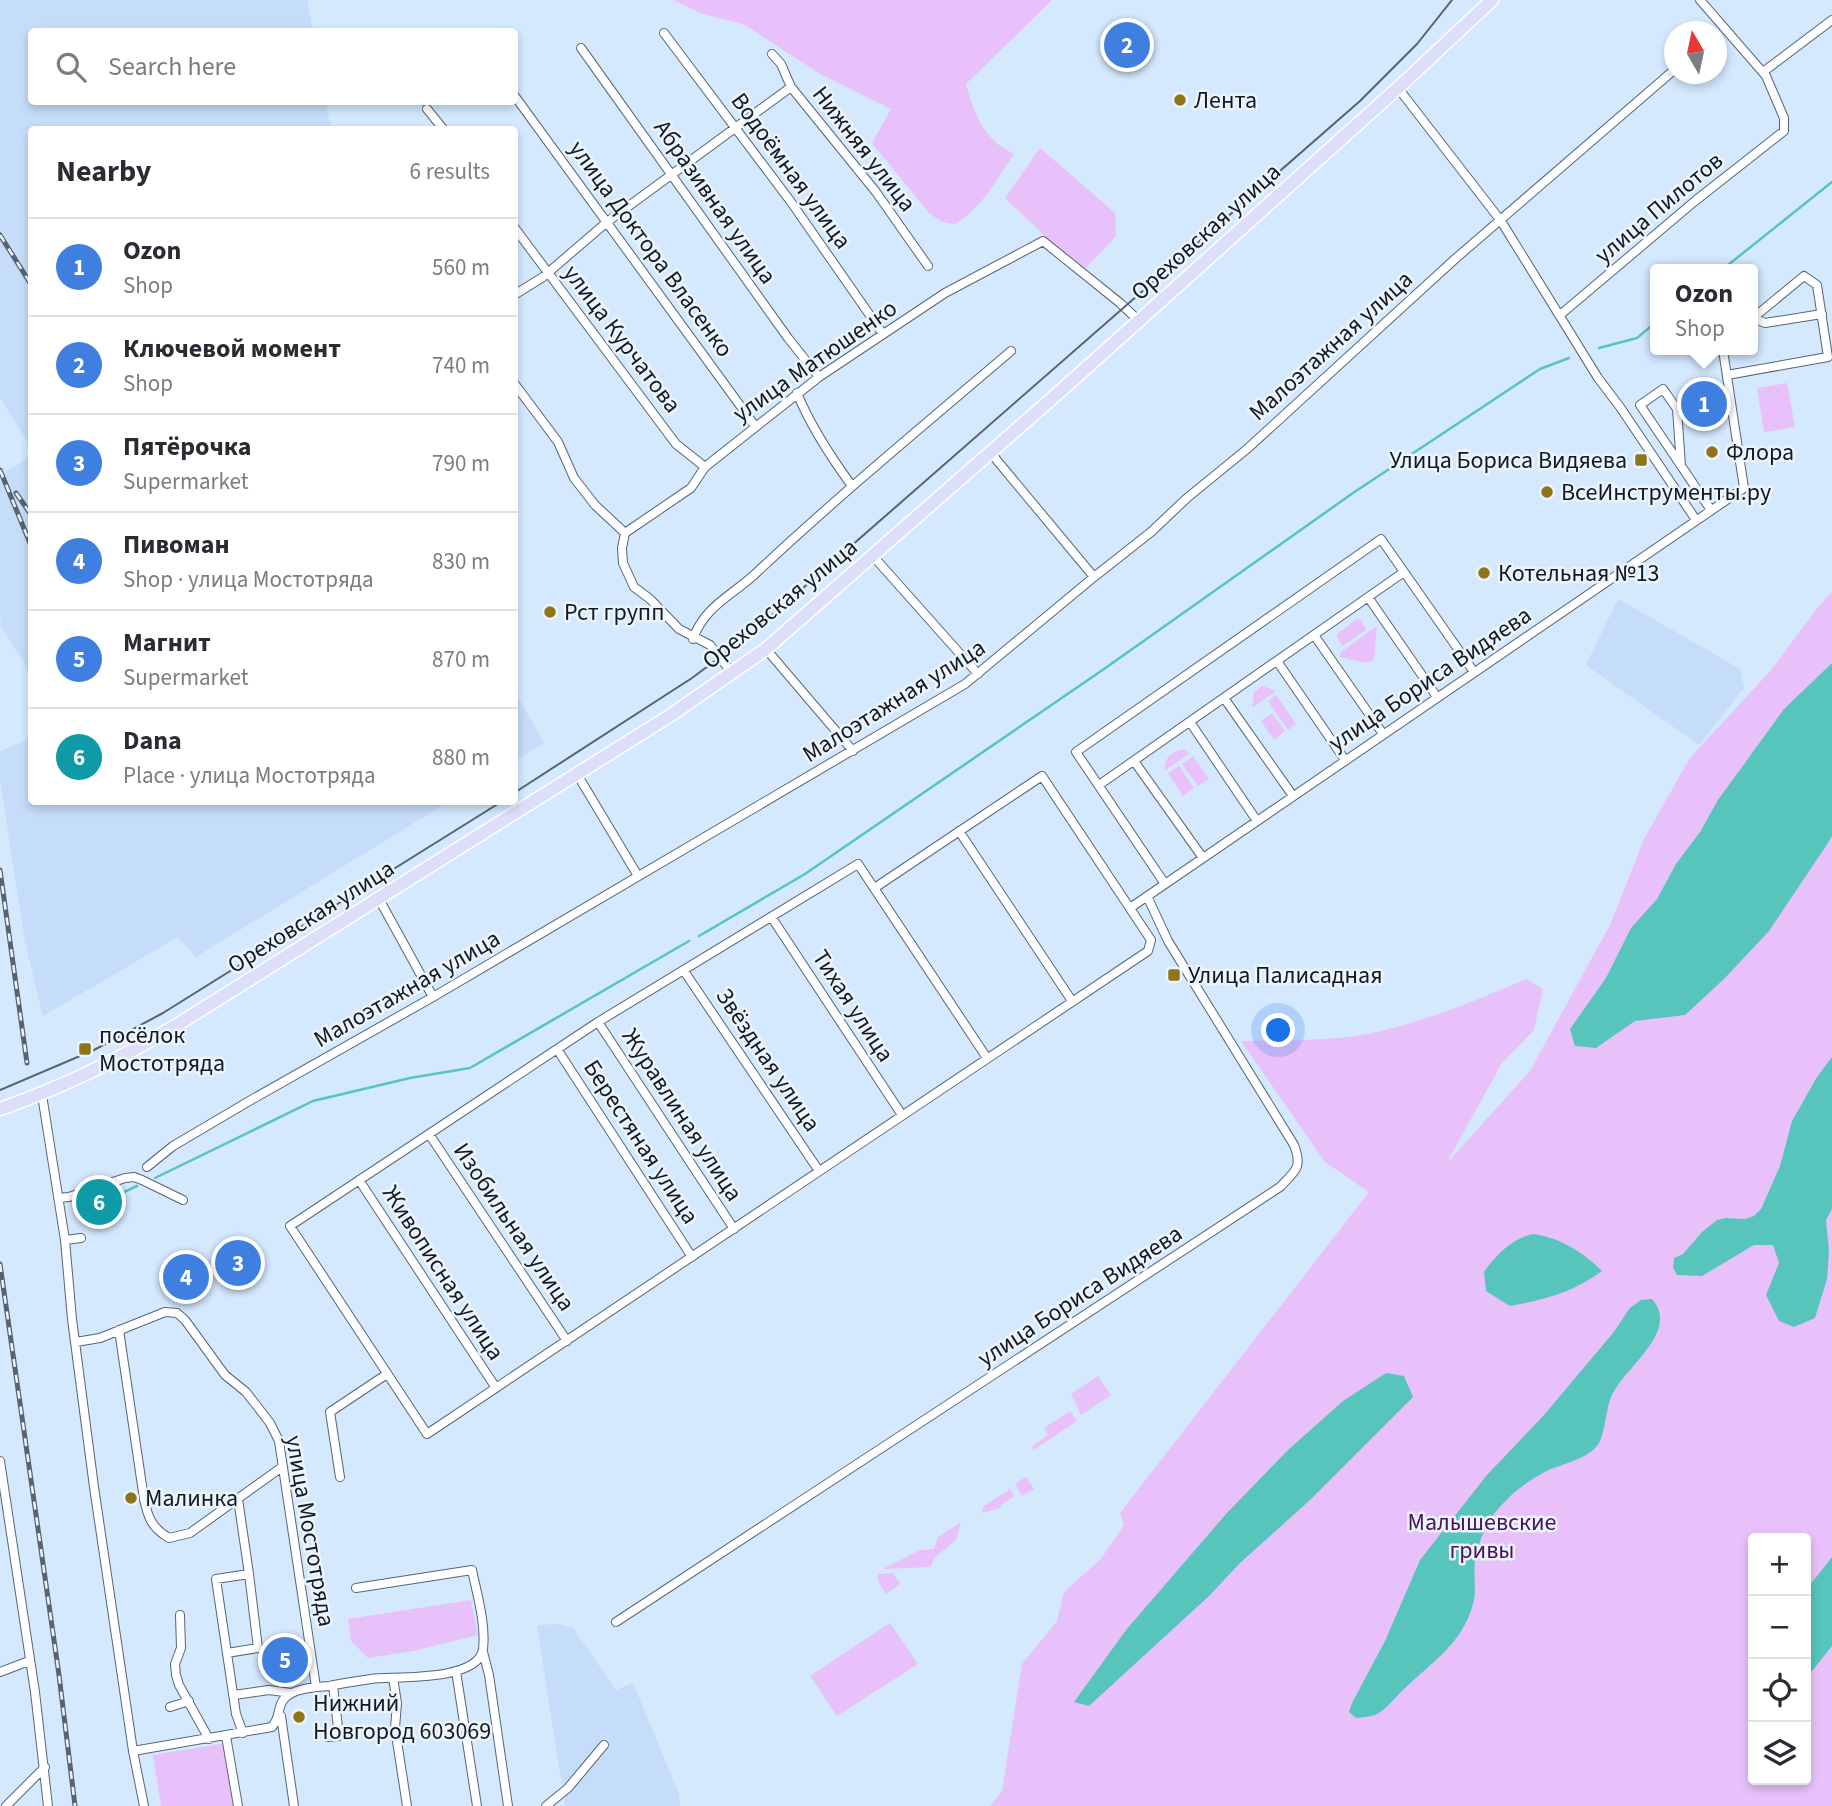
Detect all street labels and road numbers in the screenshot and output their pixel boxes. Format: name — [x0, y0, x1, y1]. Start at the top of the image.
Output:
street label: Нижняя улица — [804, 78, 924, 220]
street label: Водоёмная улица — [722, 86, 860, 256]
street label: Абразивная улица — [645, 113, 785, 291]
street label: улица Доктора Власенко — [560, 133, 742, 365]
street label: улица Пилотов — [1587, 144, 1731, 272]
street label: Ореховская улица — [1123, 155, 1289, 309]
street label: улица Курчатова — [555, 257, 689, 421]
street label: Малоэтажная улица — [1241, 263, 1421, 429]
street label: улица Матюшенко — [726, 291, 904, 431]
street label: Ореховская улица — [695, 530, 865, 678]
street label: улица Бориса Видяева — [1322, 598, 1538, 760]
street label: Малоэтажная улица — [796, 630, 992, 772]
street label: Ореховская улица — [221, 851, 401, 983]
street label: Малоэтажная улица — [307, 921, 507, 1057]
street label: Тихая улица — [803, 943, 903, 1069]
street label: Звёздная улица — [707, 981, 829, 1139]
street label: Журавлиная улица — [613, 1022, 751, 1208]
street label: Берестяная улица — [575, 1053, 707, 1231]
street label: Изобильная улица — [445, 1136, 583, 1318]
street label: Живописная улица — [373, 1179, 513, 1367]
street label: улица Бориса Видяева — [971, 1216, 1189, 1376]
street label: улица Мостотряда — [276, 1433, 344, 1629]

